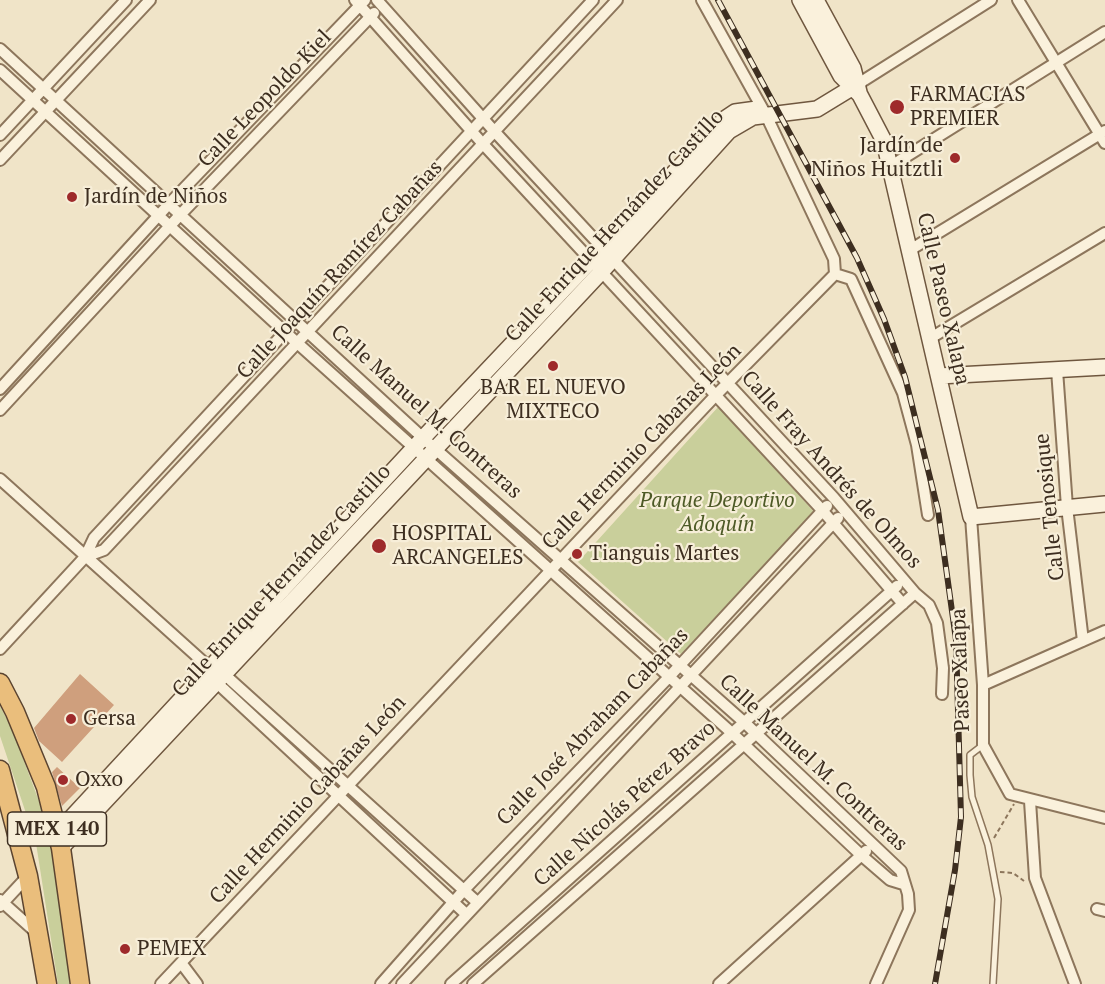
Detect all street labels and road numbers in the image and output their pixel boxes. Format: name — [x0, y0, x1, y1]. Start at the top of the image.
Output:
street label: Calle Leopoldo Kiel — [193, 25, 337, 173]
street label: Calle Enrique Hernández Castillo — [500, 104, 730, 348]
street label: Calle Joaquín Ramírez Cabañas — [232, 155, 448, 385]
street label: Calle Paseo Xalapa — [911, 210, 975, 388]
street label: Calle Manuel M. Contreras — [325, 320, 527, 504]
street label: Calle Herminio Cabañas León — [537, 339, 747, 555]
street label: Calle Fray Andrés de Olmos — [735, 366, 927, 574]
street label: Calle Tenosique — [1030, 432, 1070, 582]
street label: Calle Enrique Hernández Castillo — [167, 459, 397, 703]
street label: Paseo Xalapa — [946, 608, 976, 732]
street label: Calle José Abraham Cabañas — [492, 623, 694, 831]
street label: Calle Manuel M. Contreras — [714, 669, 912, 857]
street label: Calle Herminio Cabañas León — [205, 691, 411, 909]
street label: Calle Nicolás Pérez Bravo — [529, 716, 721, 892]
road number: MEX 140 — [8, 812, 106, 846]

